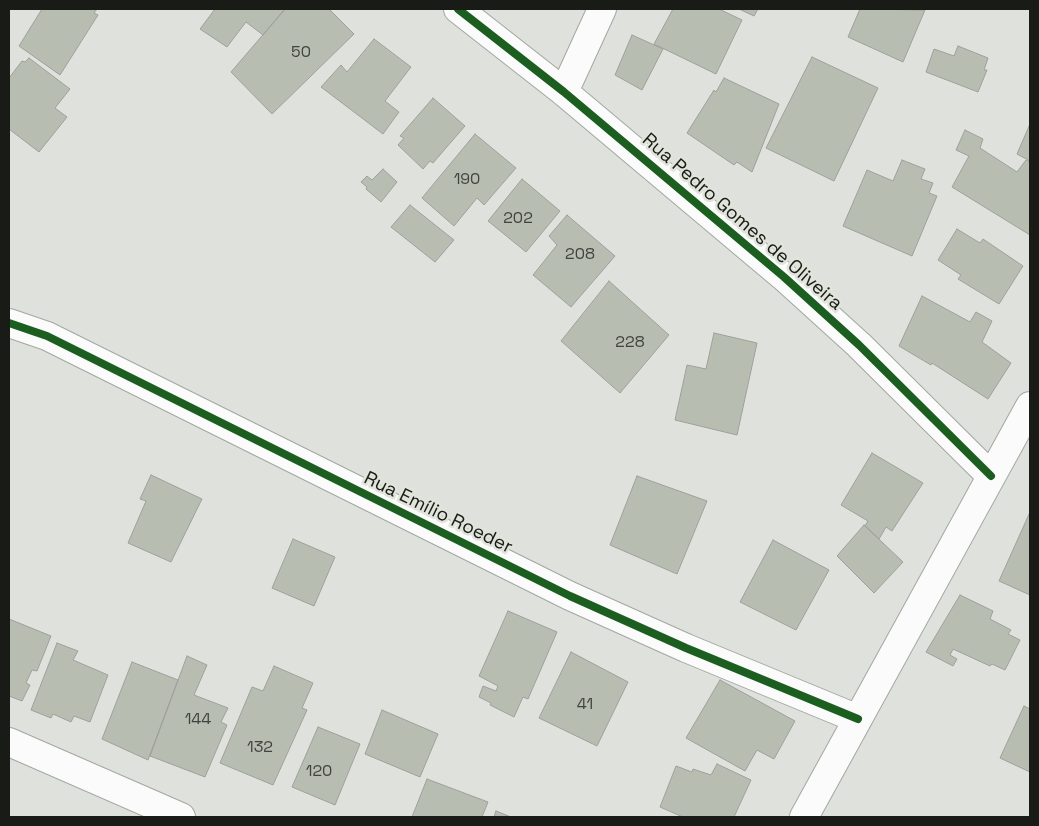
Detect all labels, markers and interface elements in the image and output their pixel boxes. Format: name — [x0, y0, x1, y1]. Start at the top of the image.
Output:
house number: 50 — [291, 43, 311, 63]
street label: Rua Pedro Gomes de Oliveira — [637, 129, 847, 315]
house number: 190 — [454, 170, 480, 190]
house number: 202 — [503, 209, 533, 229]
house number: 208 — [565, 245, 595, 265]
house number: 228 — [615, 333, 645, 353]
street label: Rua Emílio Roeder — [360, 467, 516, 559]
house number: 41 — [577, 695, 593, 715]
house number: 144 — [185, 710, 211, 730]
house number: 132 — [247, 738, 273, 758]
house number: 120 — [306, 762, 332, 782]

